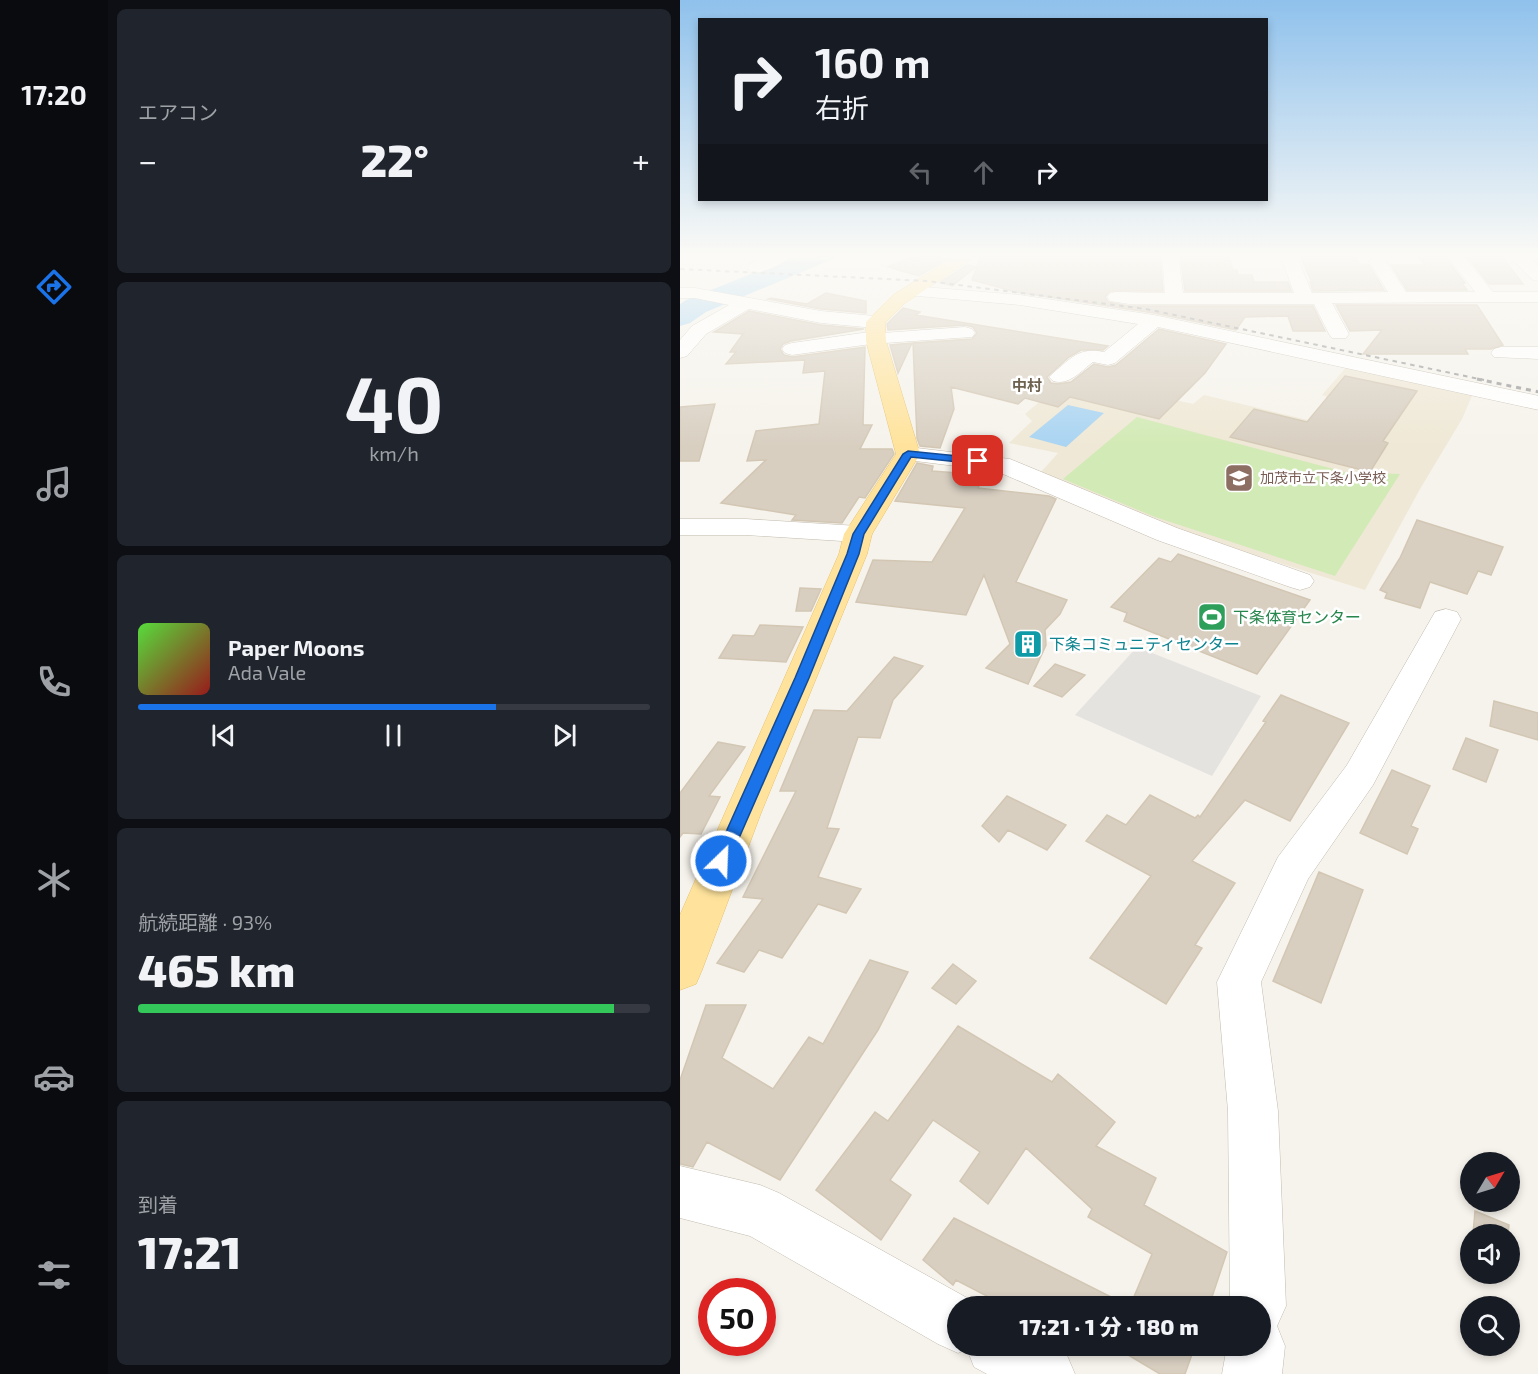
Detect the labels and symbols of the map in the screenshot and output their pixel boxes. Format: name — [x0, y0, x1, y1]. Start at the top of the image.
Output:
district label: 中村 — [1012, 376, 1042, 394]
pin — [952, 435, 1003, 486]
school or university icon: 加茂市立下条小学校 — [1223, 462, 1255, 494]
place label: 加茂市立下条小学校 — [1260, 469, 1386, 486]
sports icon: 下条体育センター — [1196, 601, 1228, 633]
place label: 下条体育センター — [1233, 607, 1361, 626]
building icon: 下条コミュニティセンター — [1012, 628, 1044, 660]
place label: 下条コミュニティセンター — [1049, 634, 1240, 653]
position arrow — [689, 829, 753, 893]
north arrow — [1460, 1152, 1520, 1212]
speed limit sign: 50 — [698, 1278, 776, 1356]

